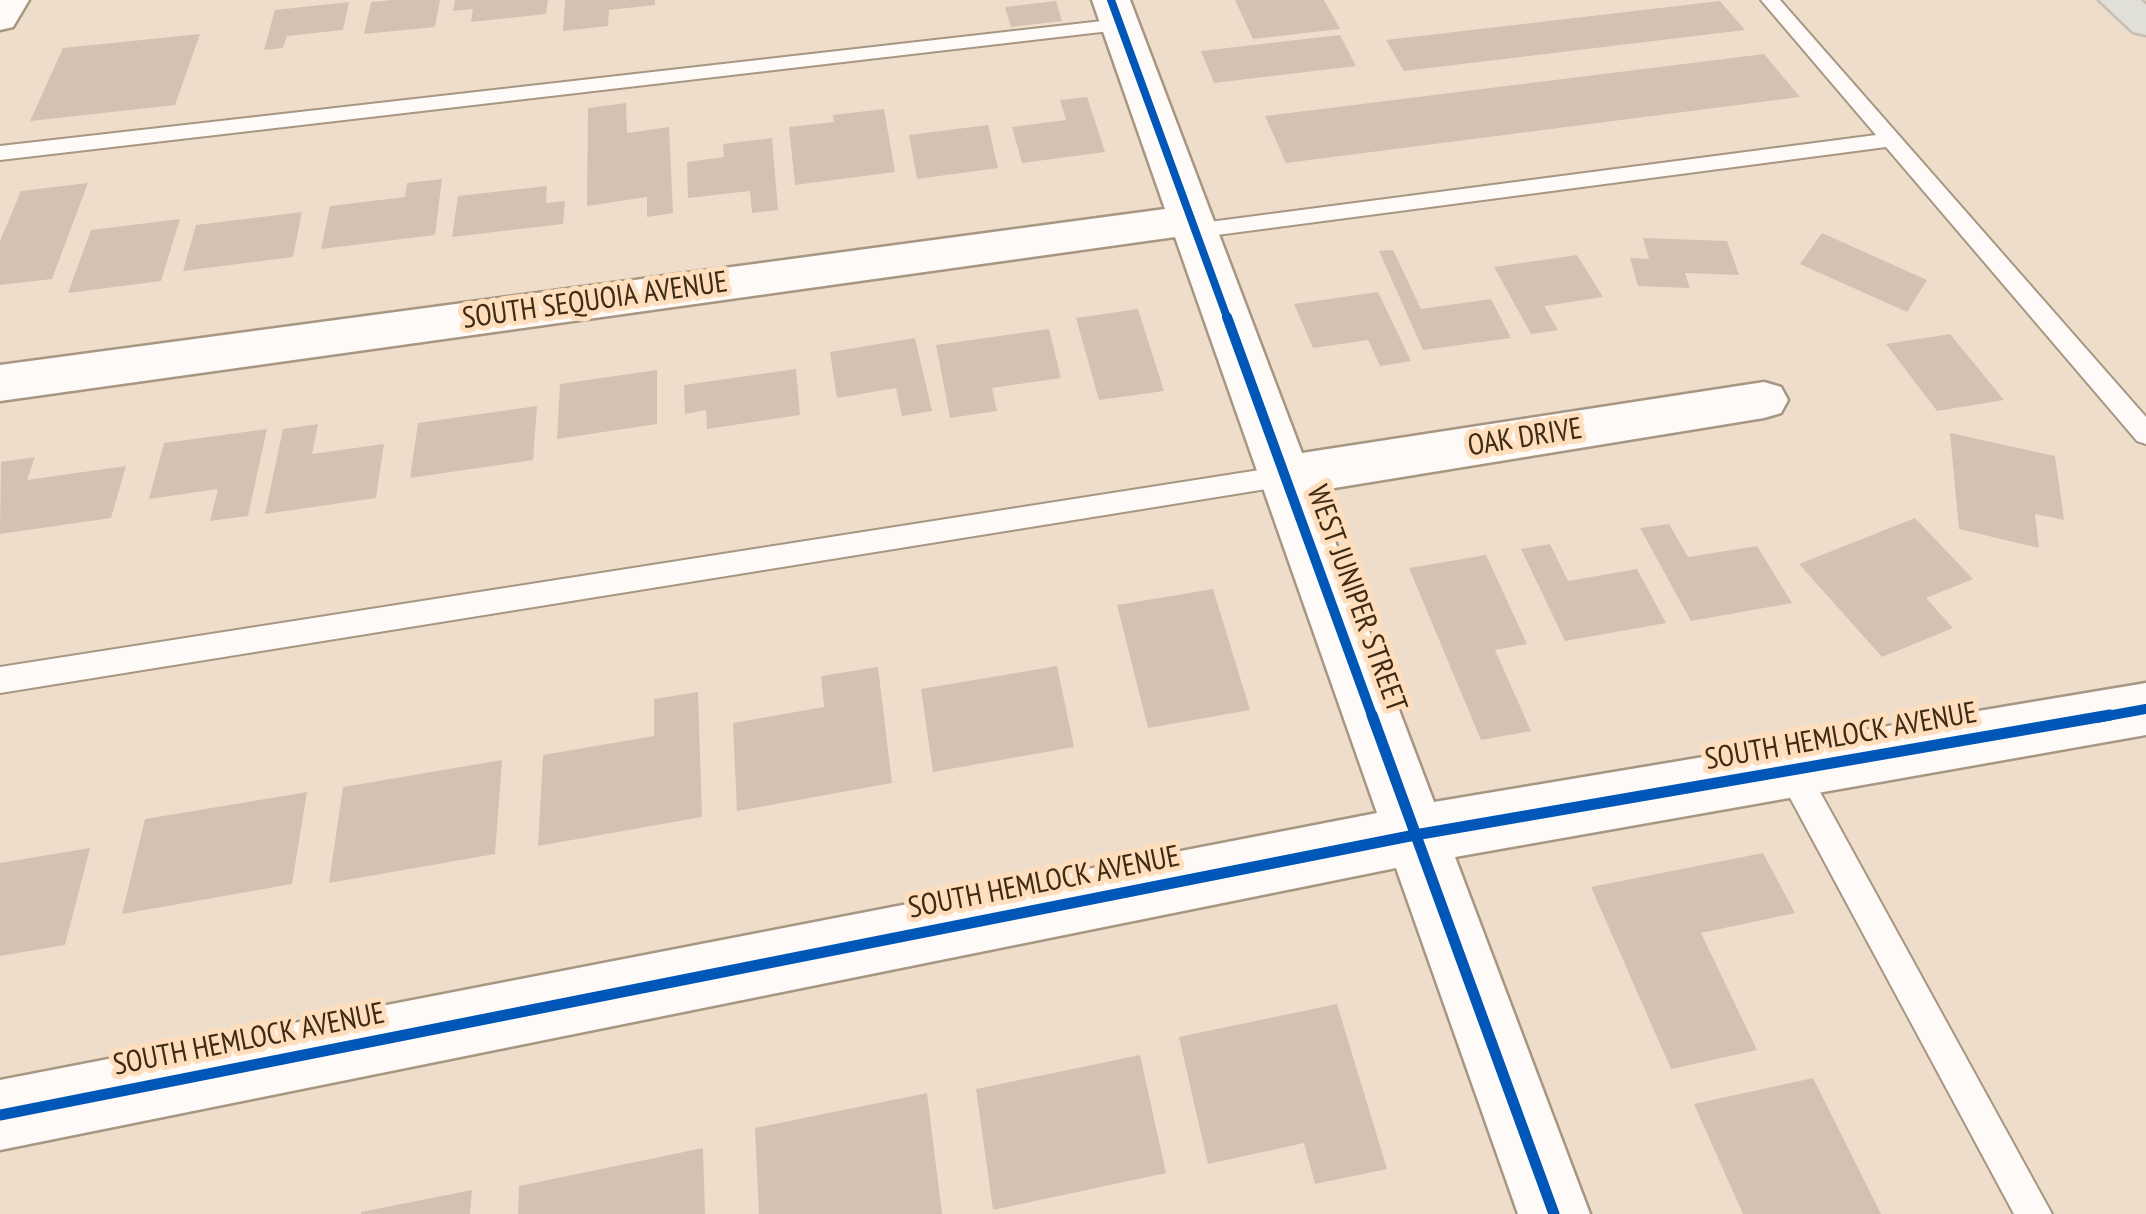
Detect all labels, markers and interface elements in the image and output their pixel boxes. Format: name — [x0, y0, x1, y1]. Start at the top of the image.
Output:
street label: SOUTH SEQUOIA AVENUE — [460, 265, 730, 337]
street label: OAK DRIVE — [1465, 411, 1585, 465]
street label: WEST JUNIPER STREET — [1298, 481, 1414, 717]
street label: SOUTH HEMLOCK AVENUE — [1702, 695, 1980, 779]
street label: SOUTH HEMLOCK AVENUE — [905, 839, 1183, 927]
street label: SOUTH HEMLOCK AVENUE — [110, 996, 388, 1084]

